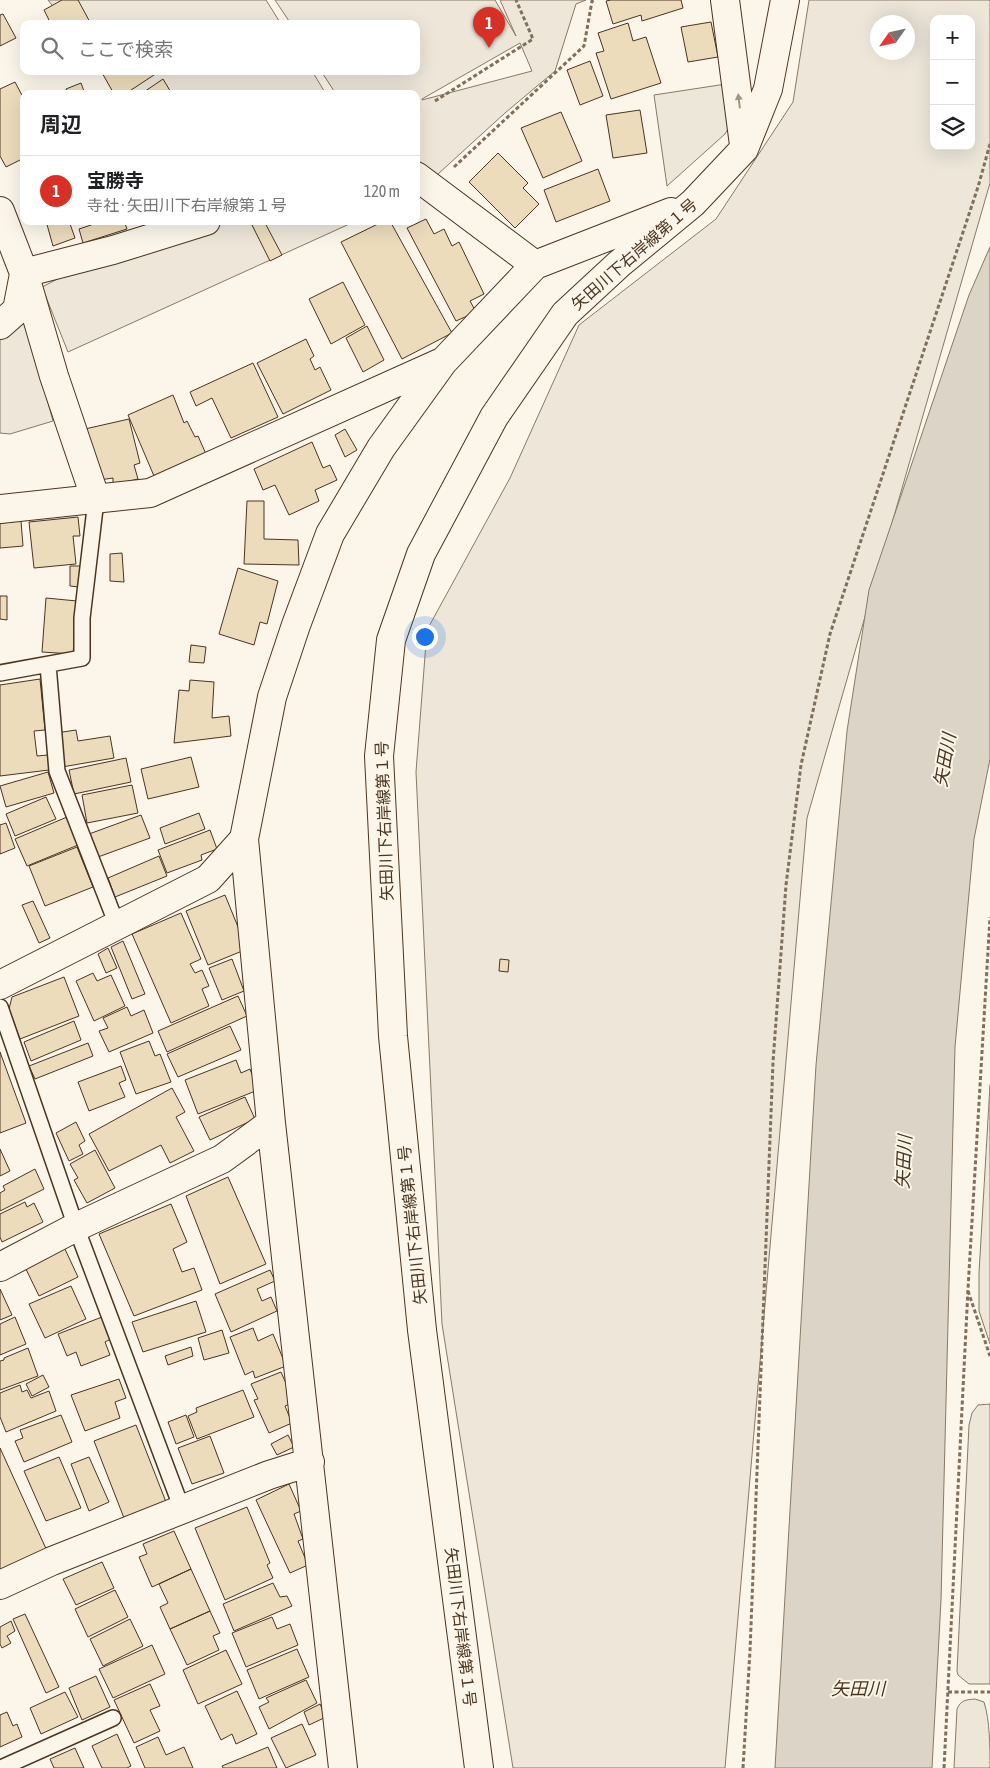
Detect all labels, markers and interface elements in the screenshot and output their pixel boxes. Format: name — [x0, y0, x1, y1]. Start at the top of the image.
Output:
pin: 1 — [473, 7, 505, 48]
north arrow — [870, 15, 915, 60]
map controls — [930, 15, 975, 150]
button: + — [930, 15, 975, 60]
search box — [20, 20, 420, 75]
icon: search — [38, 34, 66, 62]
text: ここで検索 — [78, 38, 173, 60]
button: − — [930, 60, 975, 105]
one-way arrow — [734, 93, 742, 109]
button: layers — [930, 105, 975, 150]
text: 周辺 — [40, 112, 82, 136]
text: 宝勝寺 — [87, 169, 144, 191]
text: 1 — [52, 182, 60, 200]
text: 120 m — [364, 182, 400, 200]
street label: 矢田川下右岸線第１号 — [568, 195, 700, 313]
text: 寺社 · 矢田川下右岸線第１号 — [87, 196, 287, 214]
your location — [412, 624, 438, 650]
water label: 矢田川 — [929, 730, 960, 788]
street label: 矢田川下右岸線第１号 — [372, 741, 396, 901]
water label: 矢田川 — [892, 1132, 916, 1189]
street label: 矢田川下右岸線第１号 — [395, 1144, 429, 1306]
street label: 矢田川下右岸線第１号 — [442, 1546, 480, 1708]
water label: 矢田川 — [831, 1678, 887, 1699]

